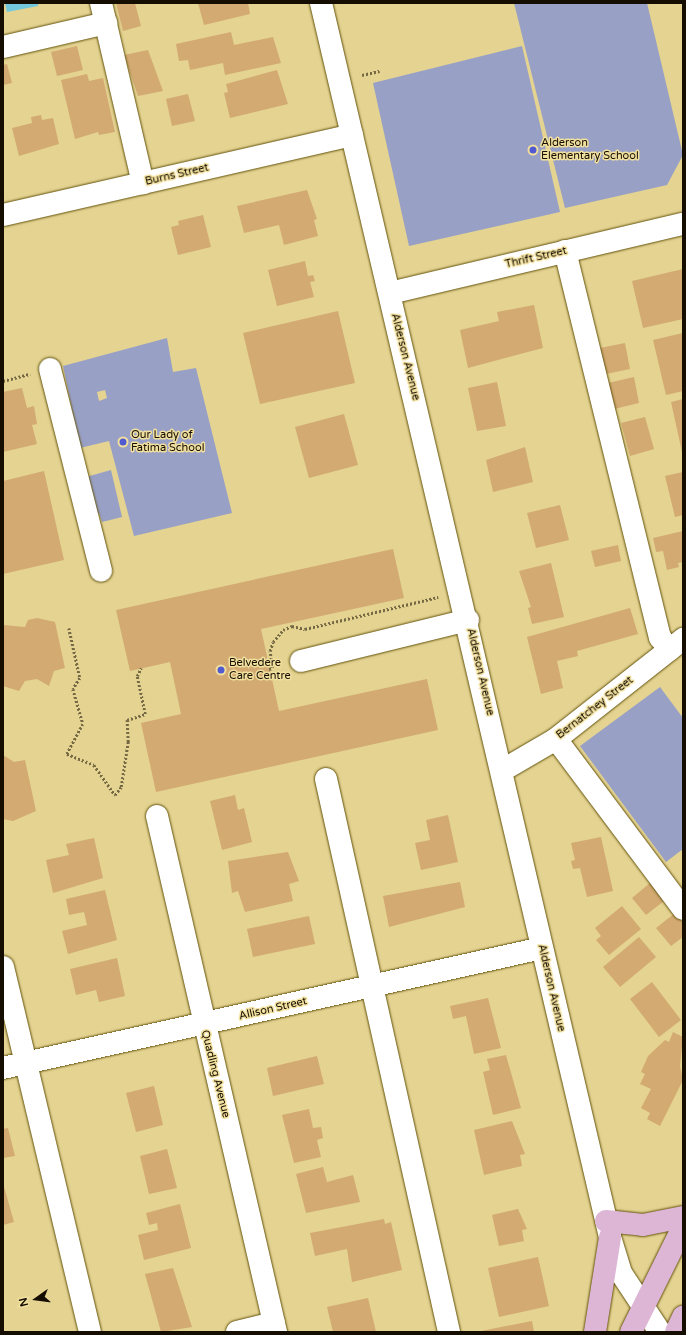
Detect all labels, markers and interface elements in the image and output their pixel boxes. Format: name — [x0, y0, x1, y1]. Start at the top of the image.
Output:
place label: Alderson Elementary School — [541, 137, 639, 163]
marker: Alderson Elementary School — [528, 145, 538, 155]
street label: Burns Street — [144, 161, 210, 189]
street label: Thrift Street — [504, 244, 568, 272]
street label: Alderson Avenue — [388, 312, 422, 402]
place label: Our Lady of Fatima School — [131, 429, 204, 455]
marker: Our Lady of Fatima School — [118, 437, 128, 447]
street label: Alderson Avenue — [464, 627, 496, 717]
place label: Belvedere Care Centre — [229, 657, 291, 683]
marker: Belvedere Care Centre — [216, 665, 226, 675]
street label: Bernatchey Street — [554, 674, 636, 742]
street label: Alderson Avenue — [535, 943, 567, 1033]
street label: Allison Street — [238, 995, 308, 1023]
street label: Quadling Avenue — [198, 1029, 232, 1119]
north arrow — [16, 1279, 56, 1319]
text: N — [16, 1296, 31, 1308]

